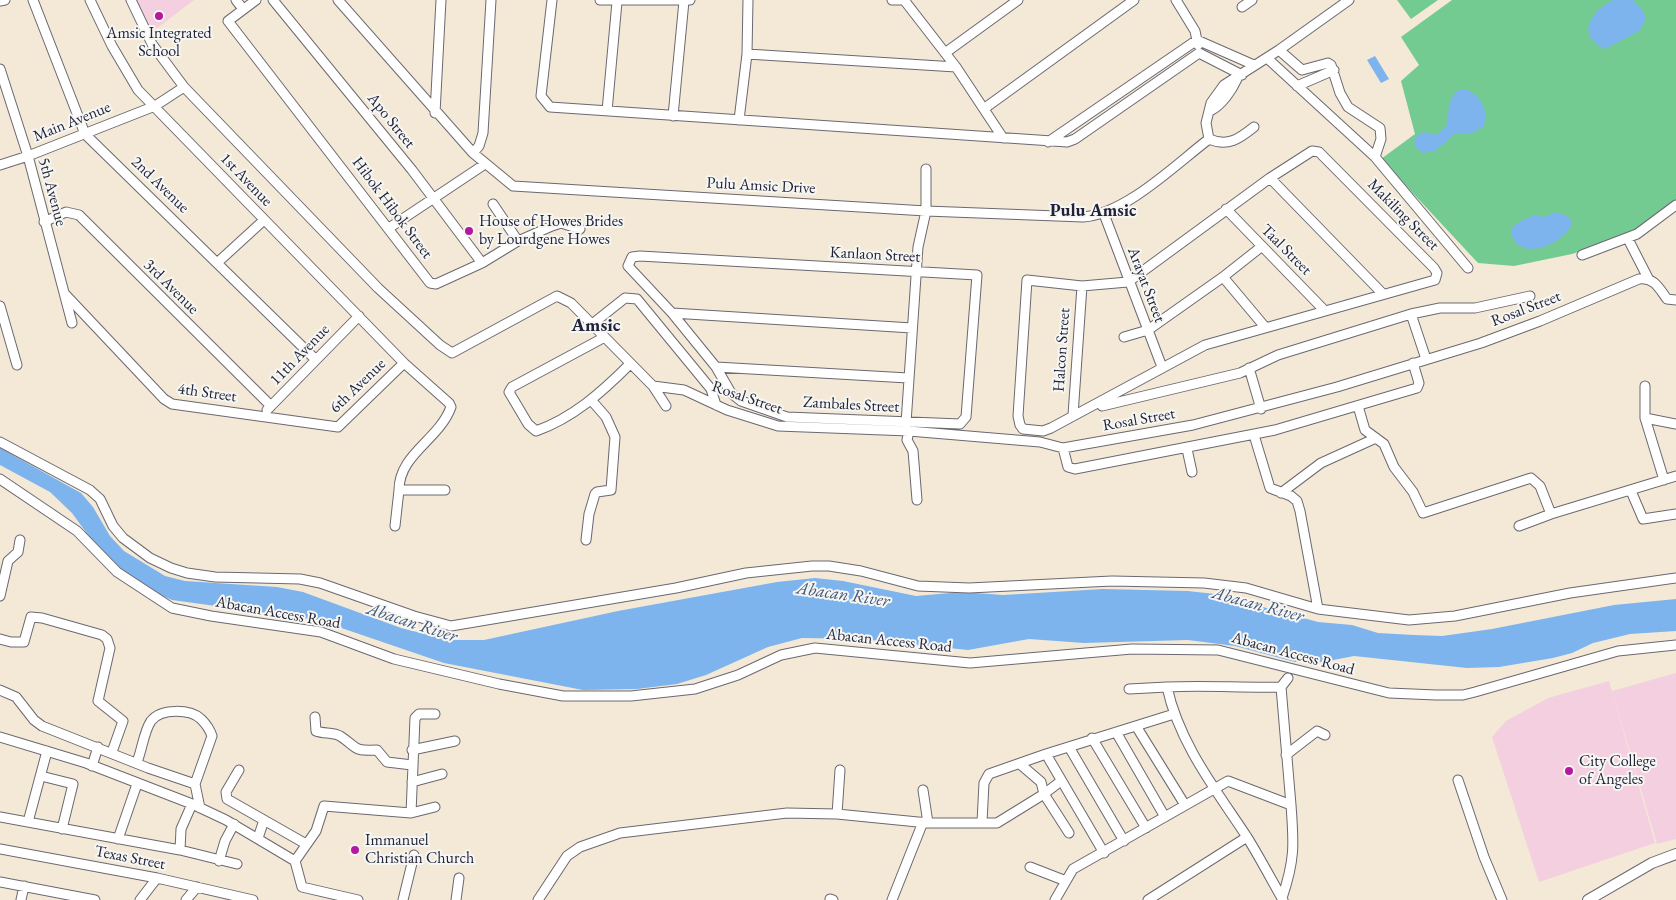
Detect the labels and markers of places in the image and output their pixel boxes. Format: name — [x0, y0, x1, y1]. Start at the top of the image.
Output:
marker: Amsic Integrated School — [153, 10, 165, 22]
place label: Amsic Integrated School — [106, 24, 212, 62]
place label: House of Howes Brides by Lourdgene Howes — [479, 212, 623, 250]
marker: House of Howes Brides by Lourdgene Howes — [463, 225, 475, 237]
place label: City College of Angeles — [1579, 752, 1656, 790]
marker: City College of Angeles — [1563, 765, 1575, 777]
place label: Immanuel Christian Church — [365, 831, 474, 869]
marker: Immanuel Christian Church — [349, 844, 361, 856]

